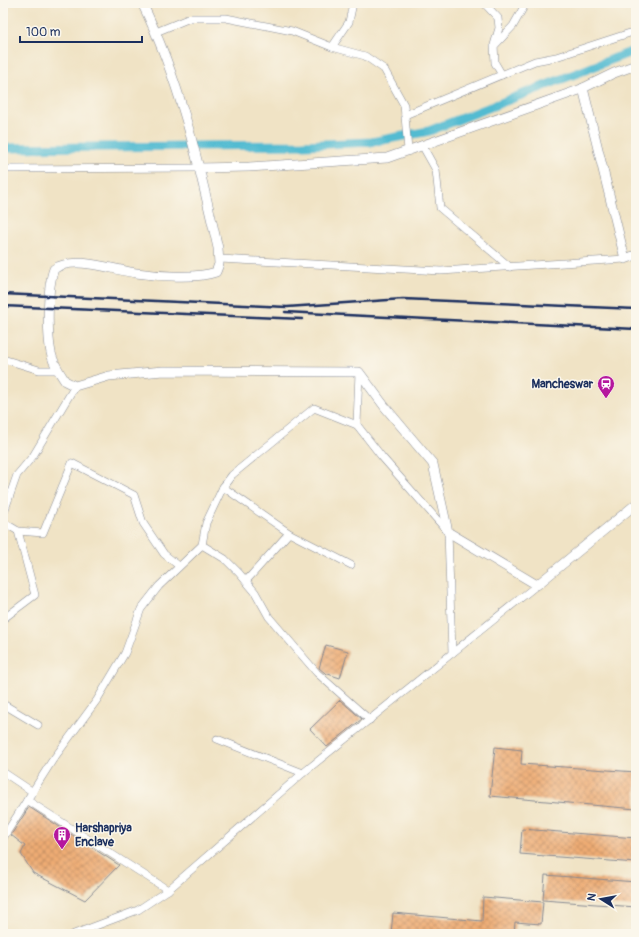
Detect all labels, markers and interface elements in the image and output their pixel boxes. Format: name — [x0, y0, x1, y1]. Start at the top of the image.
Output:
scale bar — [20, 18, 142, 44]
text: 100 m — [26, 25, 61, 40]
station icon: Mancheswar — [596, 374, 616, 399]
place label: Mancheswar — [531, 377, 594, 392]
place label: Harshapriya Enclave — [75, 821, 132, 850]
building icon: Harshapriya Enclave — [52, 825, 72, 850]
north arrow — [581, 879, 621, 919]
text: N — [585, 892, 599, 902]

